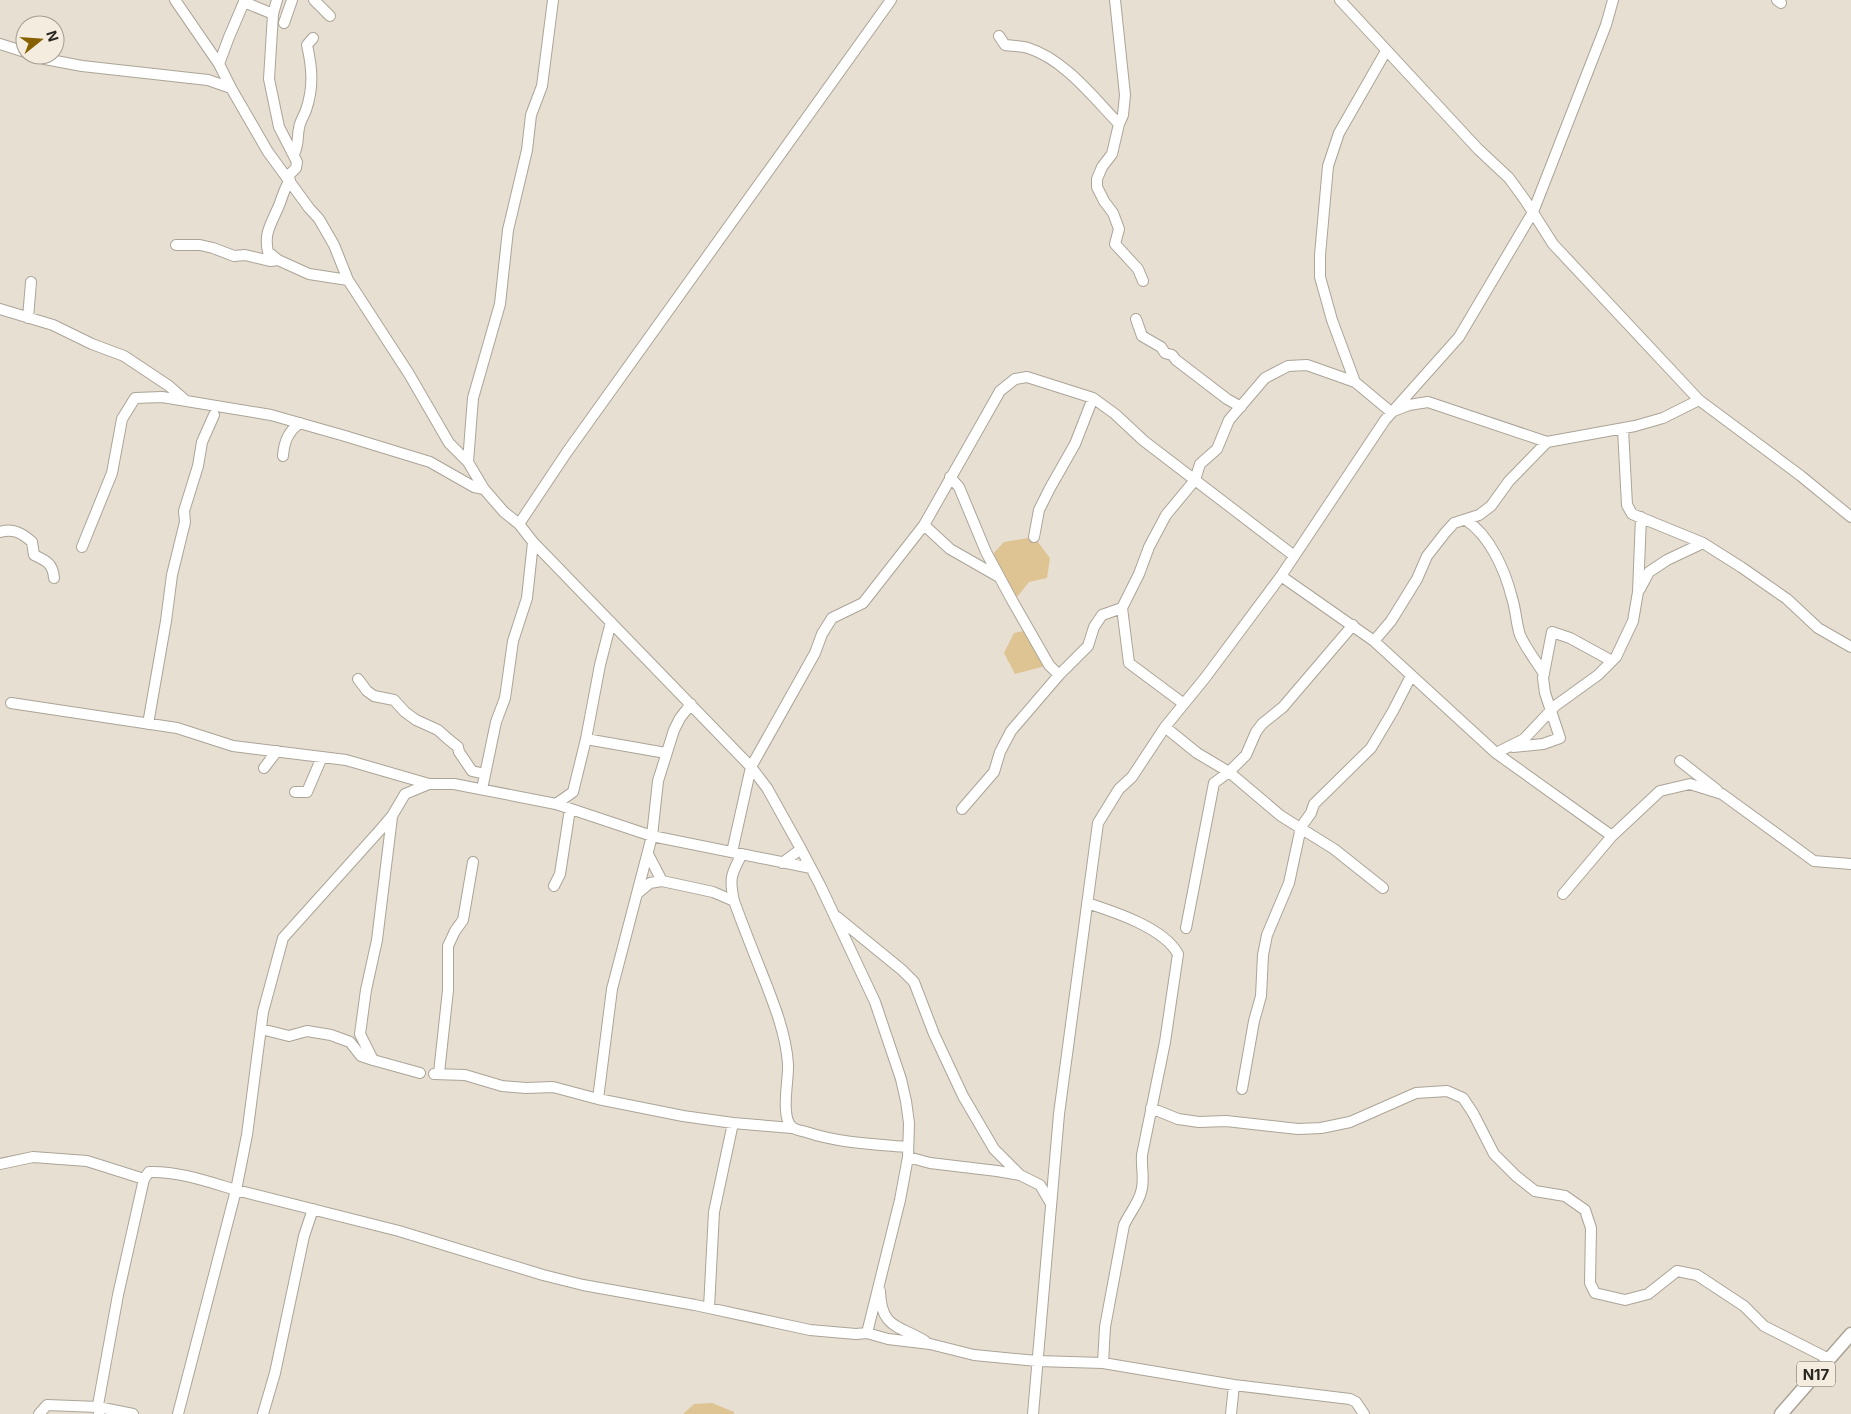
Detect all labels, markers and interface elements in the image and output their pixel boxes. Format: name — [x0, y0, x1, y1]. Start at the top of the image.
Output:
north arrow — [15, 15, 65, 65]
text: N — [43, 28, 63, 44]
road number: N17 — [1797, 1362, 1835, 1386]

